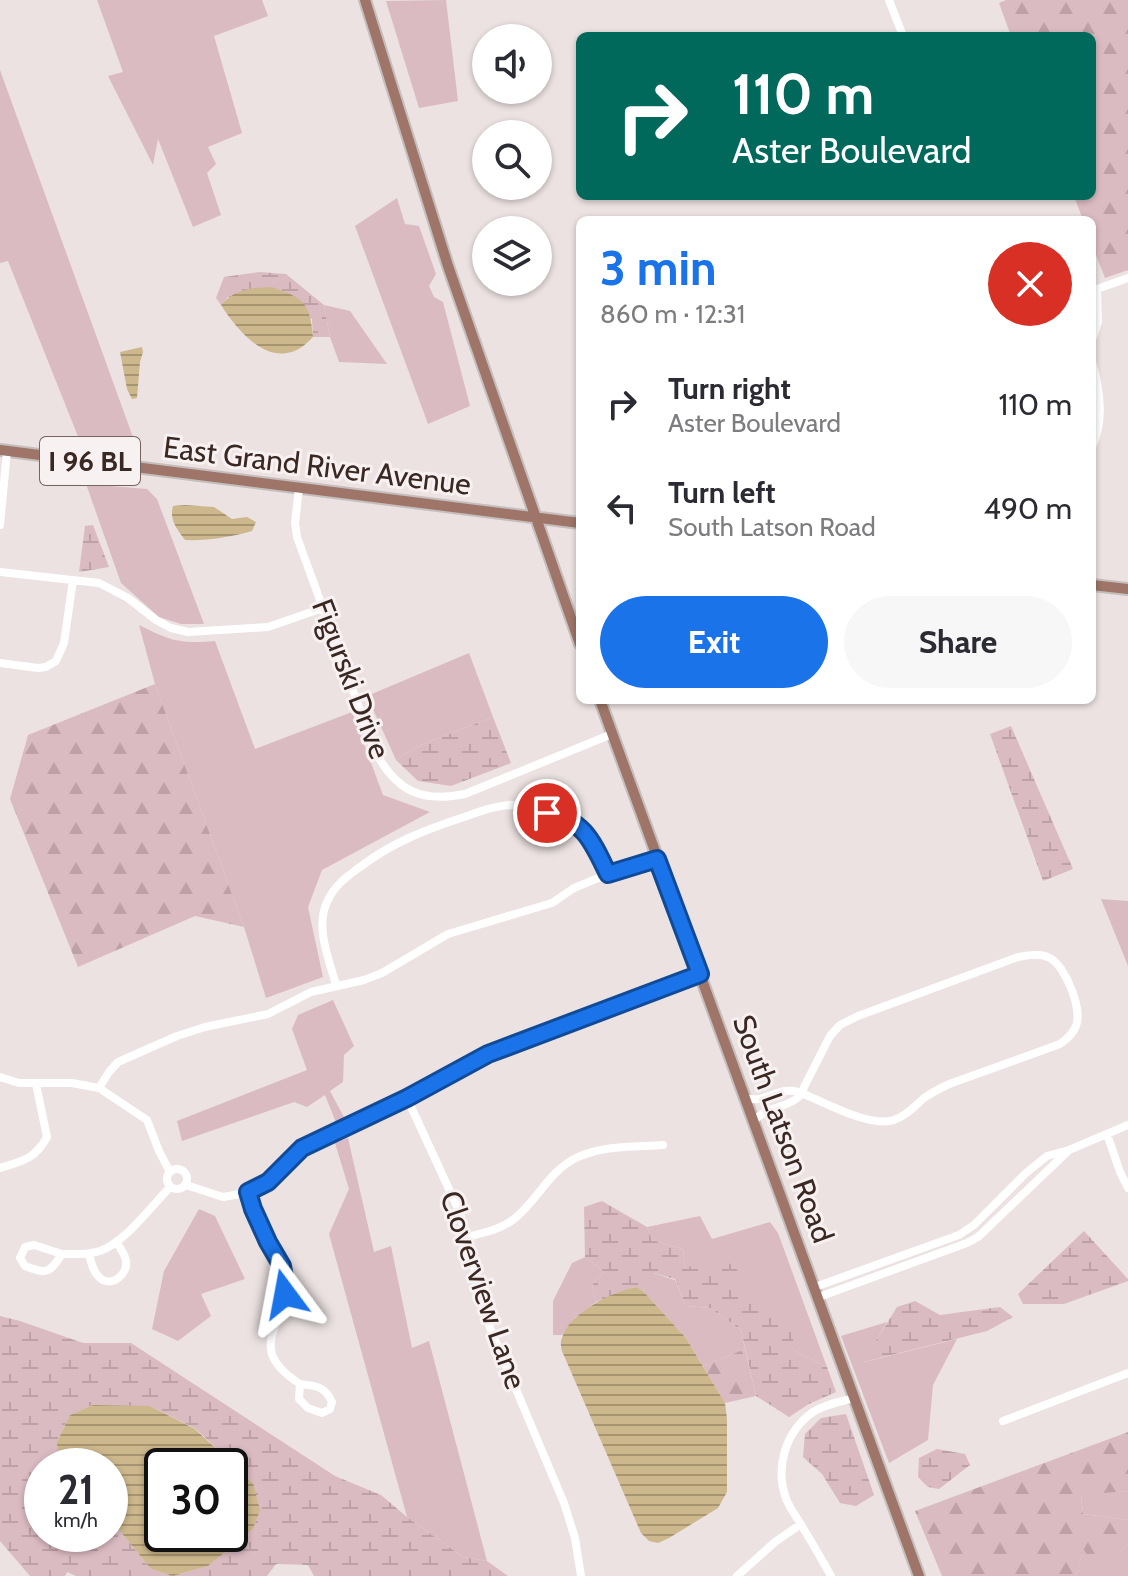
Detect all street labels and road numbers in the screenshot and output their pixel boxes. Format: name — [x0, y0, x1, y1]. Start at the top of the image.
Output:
street label: East Grand River Avenue — [161, 428, 473, 503]
road number: I 96 BL — [40, 437, 140, 485]
street label: Figurski Drive — [304, 594, 399, 764]
street label: South Latson Road — [725, 1010, 842, 1248]
street label: Cloverview Lane — [432, 1186, 535, 1394]

